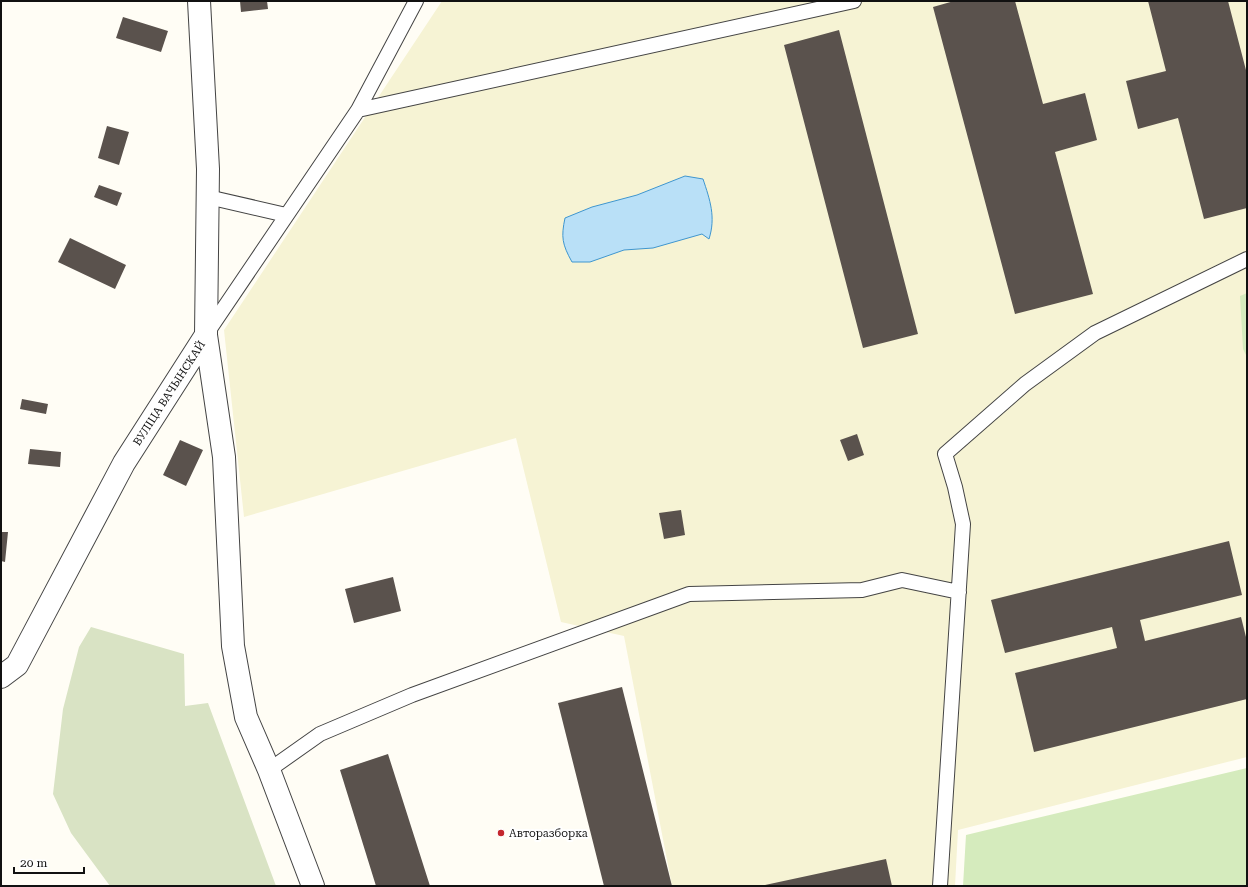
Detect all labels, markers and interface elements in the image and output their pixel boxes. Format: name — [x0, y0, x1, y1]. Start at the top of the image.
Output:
street label: ВУЛІЦА ВАЧЫНСКАЙ — [130, 338, 208, 448]
place label: Авторазборка — [509, 827, 588, 840]
marker: Авторазборка — [496, 828, 506, 838]
scale bar — [14, 849, 84, 875]
text: 20 m — [20, 856, 47, 870]

